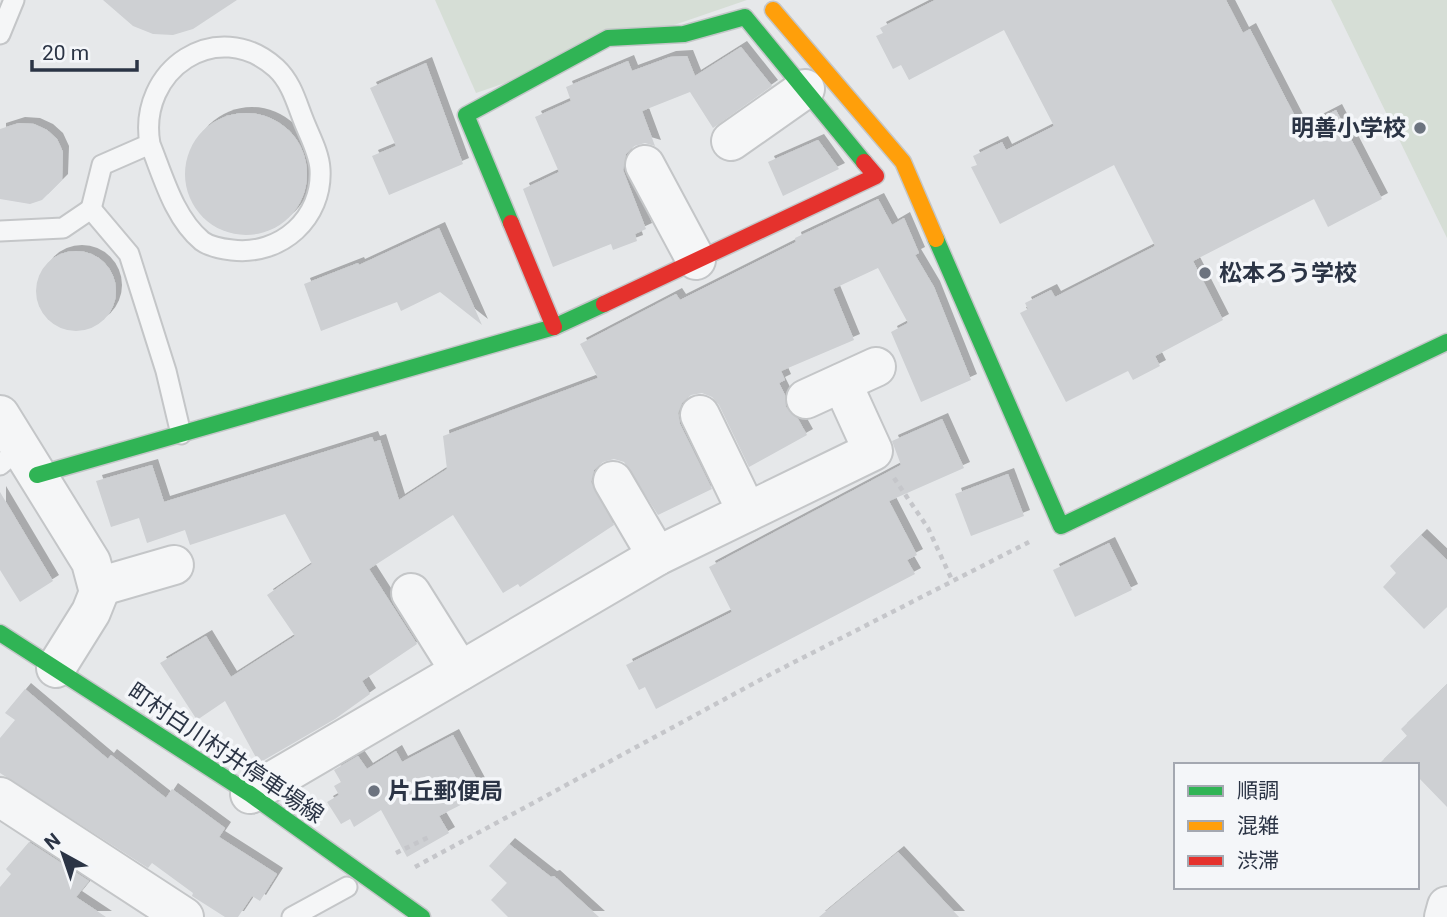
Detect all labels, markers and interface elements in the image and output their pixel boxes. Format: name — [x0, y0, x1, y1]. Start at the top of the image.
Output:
scale bar — [32, 28, 136, 72]
text: 20 m — [42, 41, 89, 65]
place label: 明善小学校 — [1291, 115, 1406, 142]
marker: 明善小学校 — [1412, 120, 1428, 136]
place label: 松本ろう学校 — [1219, 260, 1357, 287]
marker: 松本ろう学校 — [1197, 265, 1213, 281]
street label: 町村白川村井停車場線 — [123, 678, 329, 829]
legend — [1174, 763, 1419, 889]
place label: 片丘郵便局 — [388, 778, 503, 805]
text: 順調 — [1237, 779, 1279, 803]
marker: 片丘郵便局 — [366, 783, 382, 799]
text: 混雑 — [1237, 814, 1279, 838]
north arrow — [28, 819, 98, 889]
text: N — [40, 828, 65, 854]
text: 渋滞 — [1237, 849, 1279, 873]

